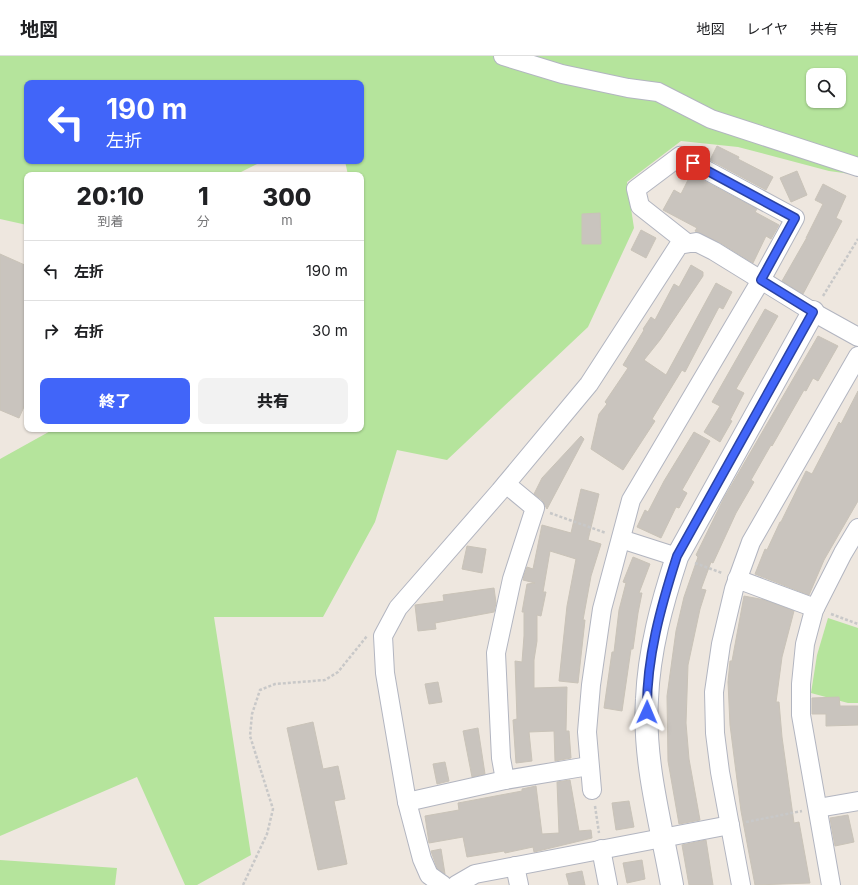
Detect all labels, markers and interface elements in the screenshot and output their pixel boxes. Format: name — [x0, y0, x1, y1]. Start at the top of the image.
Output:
text: 地図 — [20, 18, 58, 41]
text: 地図 — [696, 20, 724, 37]
text: レイヤ — [746, 20, 788, 37]
text: 共有 — [810, 20, 838, 37]
map controls — [806, 68, 846, 108]
button: search — [806, 68, 846, 108]
text: 190 m — [106, 92, 187, 126]
icon: left — [40, 96, 92, 148]
text: 左折 — [106, 130, 142, 151]
pin — [676, 146, 710, 180]
icon: arrive — [682, 152, 704, 174]
text: 20:10 — [77, 182, 144, 211]
text: 1 — [198, 182, 209, 211]
text: 300 — [262, 183, 311, 212]
text: m — [281, 212, 293, 228]
text: 到着 — [97, 213, 123, 229]
text: 分 — [197, 213, 210, 229]
icon: left — [40, 260, 62, 282]
text: 190 m — [306, 261, 348, 280]
text: 左折 — [74, 262, 104, 281]
icon: right — [40, 320, 62, 342]
text: 30 m — [312, 321, 348, 340]
text: 右折 — [74, 322, 104, 341]
button: 終了 — [40, 378, 190, 424]
button: 共有 — [198, 378, 348, 424]
position arrow — [626, 691, 668, 733]

